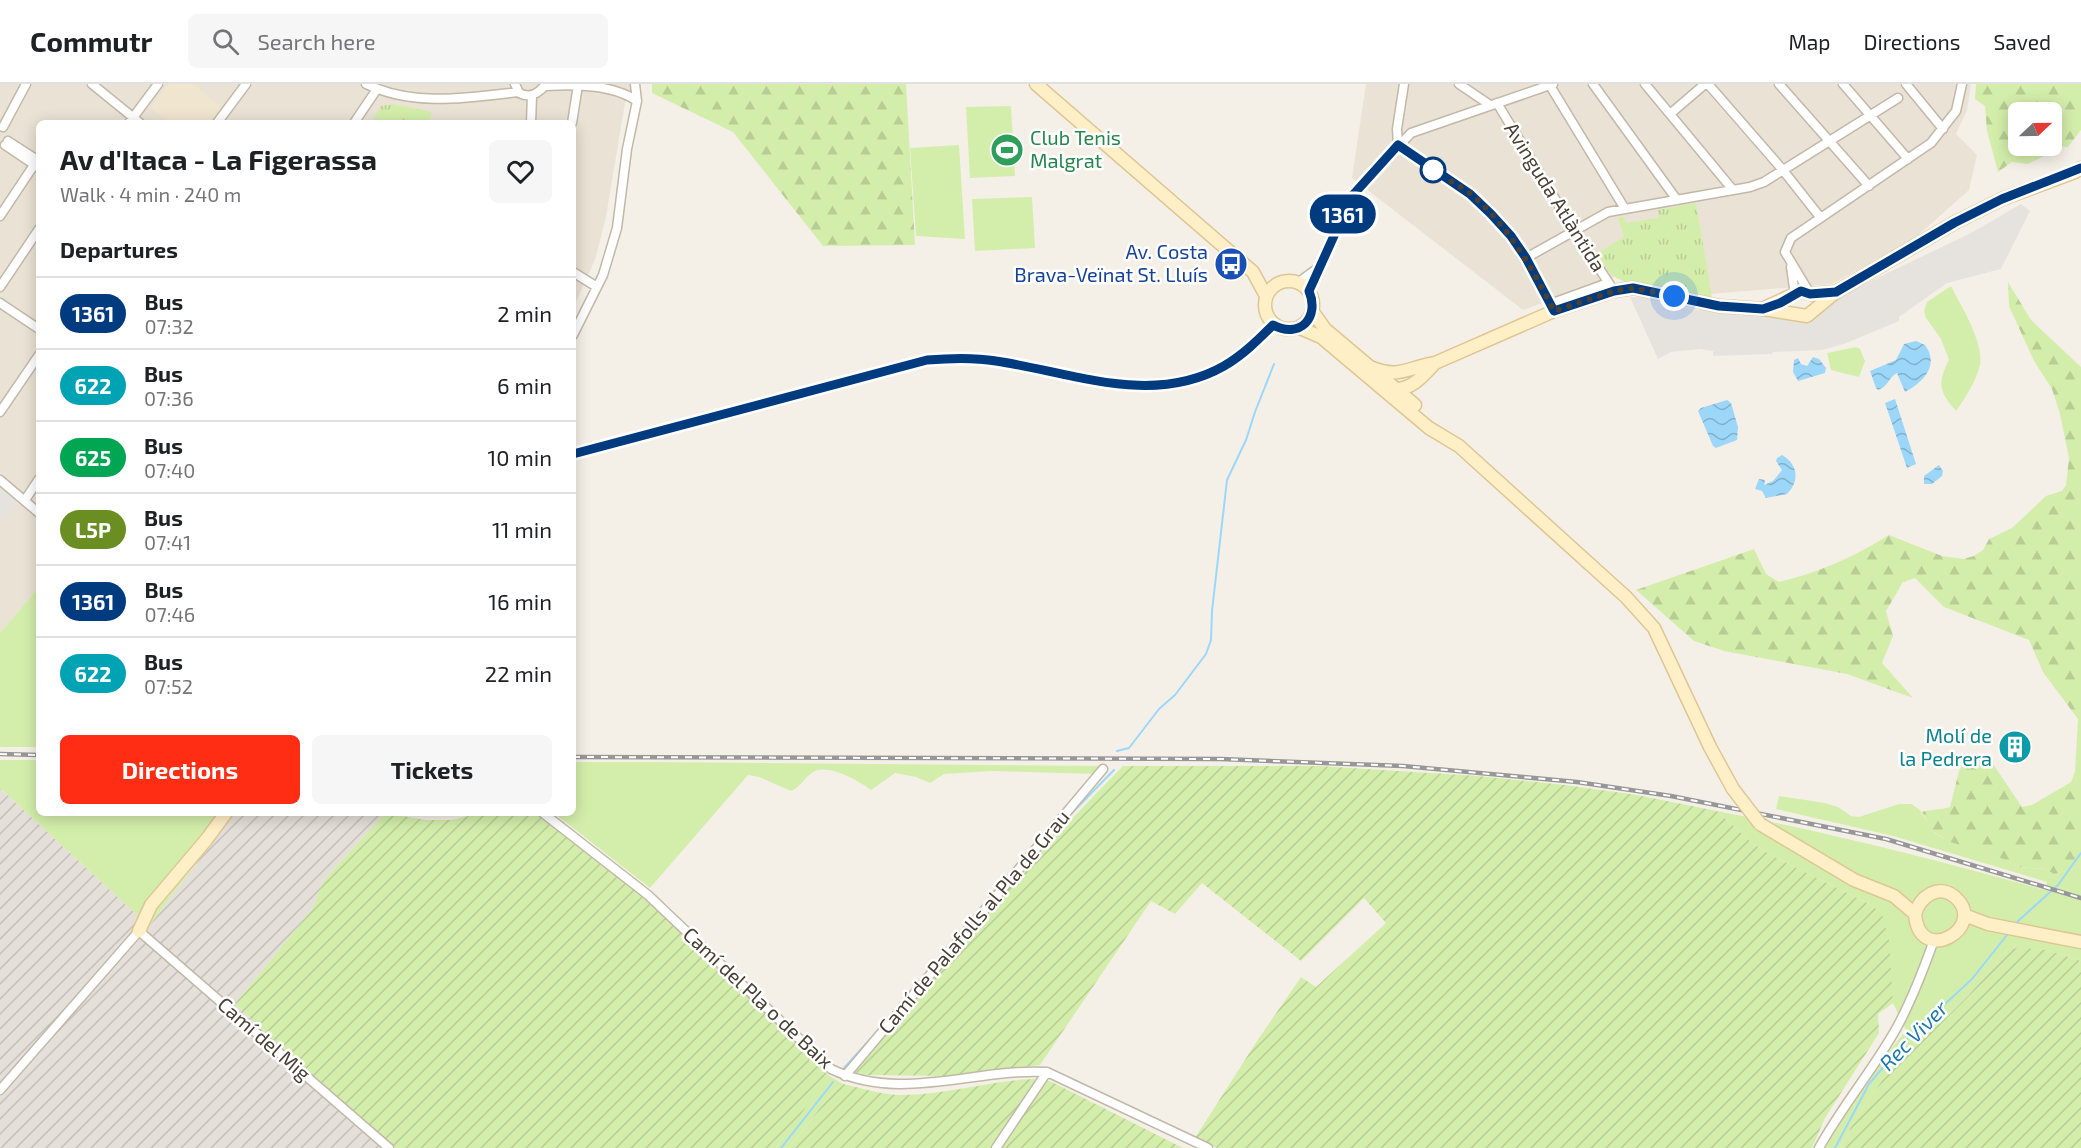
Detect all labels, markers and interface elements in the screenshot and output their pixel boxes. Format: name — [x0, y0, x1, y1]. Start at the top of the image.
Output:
search box — [188, 14, 608, 68]
text: Commutr — [30, 24, 152, 58]
icon: search — [209, 25, 242, 58]
text: Search here — [257, 28, 376, 54]
text: Map — [1788, 29, 1831, 54]
text: Directions — [1864, 29, 1960, 54]
text: Saved — [1993, 29, 2051, 54]
north arrow — [2008, 102, 2062, 156]
map controls — [2008, 102, 2062, 156]
street label: Avinguda Atlàntida — [1500, 117, 1611, 276]
place label: Club Tenis Malgrat — [1030, 125, 1121, 172]
sports icon: Club Tenis Malgrat — [989, 132, 1025, 168]
button: heart — [489, 140, 552, 203]
text: Av d'Itaca - La Figerassa — [60, 142, 377, 176]
unlabelled marker — [1420, 157, 1446, 183]
text: Walk · 4 min · 240 m — [60, 182, 241, 206]
line badge: 1361 — [1301, 194, 1385, 234]
text: 1361 — [1322, 202, 1364, 227]
text: Departures — [60, 236, 178, 262]
place label: Av. Costa Brava-Veïnat St. Lluís — [1014, 239, 1208, 286]
bus stop icon: Av. Costa Brava-Veïnat St. Lluís — [1213, 246, 1249, 282]
your location — [1659, 281, 1689, 311]
text: Bus — [144, 288, 183, 314]
text: 2 min — [497, 300, 552, 326]
text: 1361 — [72, 301, 114, 326]
text: 07:32 — [144, 314, 194, 338]
text: Bus — [144, 360, 183, 386]
text: 6 min — [497, 372, 552, 398]
text: 622 — [75, 373, 111, 398]
text: 07:36 — [144, 386, 194, 410]
text: Bus — [144, 432, 183, 458]
text: 10 min — [488, 444, 552, 470]
text: 625 — [75, 445, 111, 470]
text: 07:40 — [144, 458, 195, 482]
text: Bus — [144, 504, 183, 530]
text: 11 min — [492, 516, 552, 542]
text: L5P — [75, 517, 111, 542]
text: 07:41 — [144, 530, 191, 554]
text: Bus — [144, 576, 183, 602]
text: 16 min — [488, 588, 552, 614]
text: 1361 — [72, 589, 114, 614]
text: 07:46 — [144, 602, 195, 626]
text: Bus — [144, 648, 183, 674]
text: 22 min — [485, 660, 552, 686]
text: 622 — [75, 661, 111, 686]
text: 07:52 — [144, 674, 193, 698]
place label: Molí de la Pedrera — [1899, 723, 1992, 770]
building icon: Molí de la Pedrera — [1997, 729, 2033, 765]
button: Directions — [60, 735, 300, 804]
button: Tickets — [312, 735, 552, 804]
street label: Camí de Palafolls al Pla de Grau — [873, 805, 1074, 1038]
street label: Camí del Pla o de Baix — [679, 922, 839, 1073]
street label: Camí del Mig — [213, 991, 316, 1085]
water label: Rec Viver — [1874, 994, 1953, 1075]

